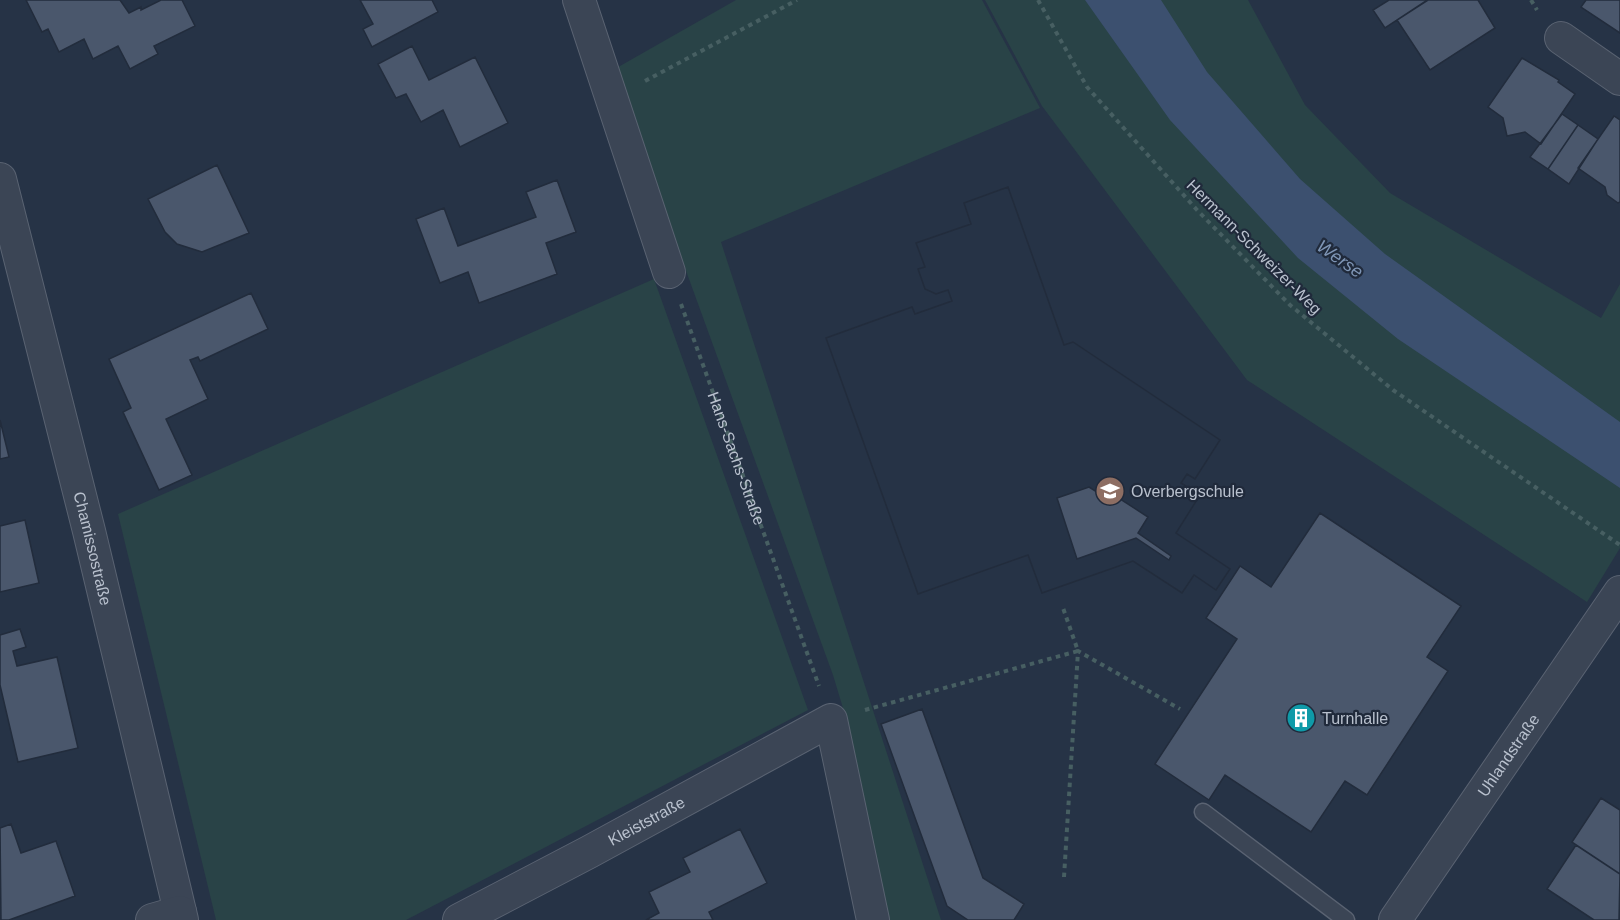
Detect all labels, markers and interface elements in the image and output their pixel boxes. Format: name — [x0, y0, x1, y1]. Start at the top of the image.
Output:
street label: Hermann-Schweizer-Weg — [1183, 176, 1325, 318]
water label: Werse — [1313, 236, 1367, 282]
street label: Hans-Sachs-Straße — [705, 389, 769, 527]
school or university icon: Overbergschule — [1094, 475, 1126, 507]
place label: Overbergschule — [1131, 483, 1244, 500]
street label: Chamissostraße — [71, 490, 115, 607]
building icon: Turnhalle — [1285, 702, 1317, 734]
place label: Turnhalle — [1322, 710, 1388, 727]
street label: Uhlandstraße — [1474, 711, 1542, 800]
street label: Kleiststraße — [605, 793, 688, 848]

